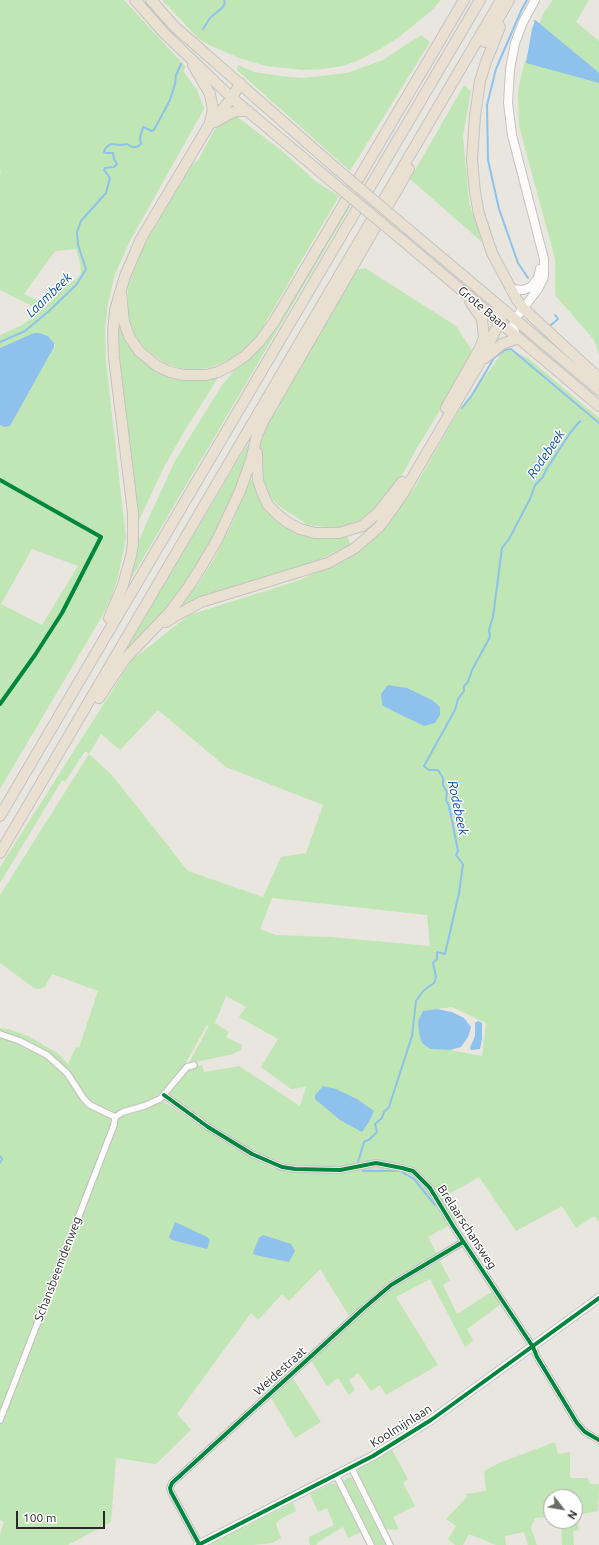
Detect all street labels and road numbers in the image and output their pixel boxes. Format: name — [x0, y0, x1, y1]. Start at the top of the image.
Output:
street label: Grote Baan — [455, 283, 511, 333]
street label: Brelaarschansweg — [434, 1182, 500, 1272]
street label: Schansbeemdenweg — [31, 1215, 85, 1323]
street label: Weidestraat — [251, 1344, 309, 1398]
street label: Koolmijnlaan — [368, 1401, 434, 1451]

